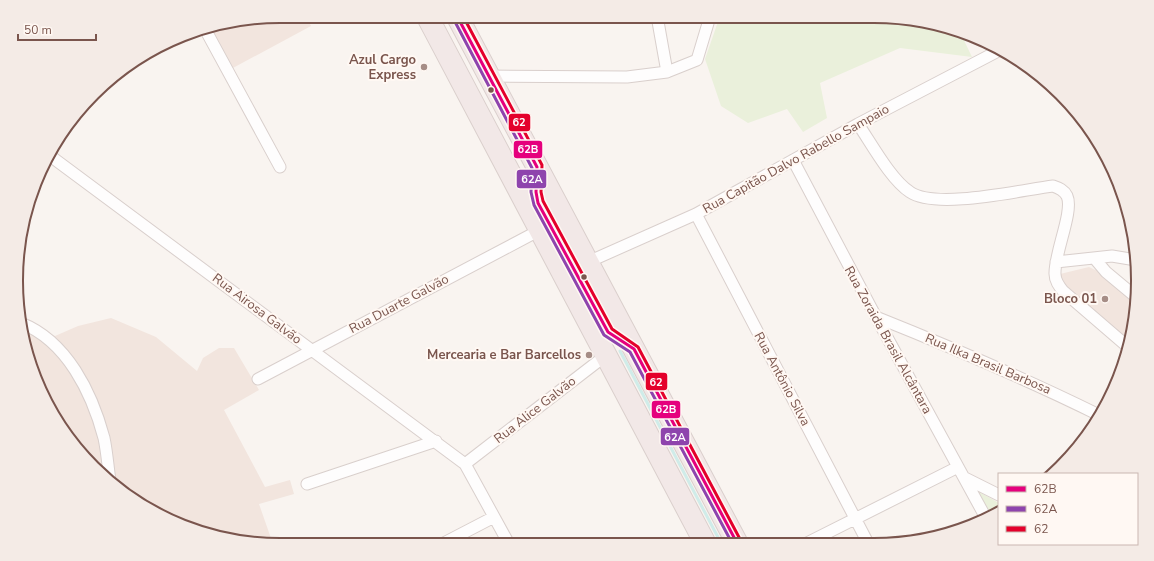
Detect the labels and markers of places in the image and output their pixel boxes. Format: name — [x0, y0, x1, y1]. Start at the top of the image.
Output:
place label: Azul Cargo Express — [349, 51, 416, 84]
marker: Azul Cargo Express — [419, 62, 429, 72]
unlabelled marker — [486, 85, 496, 95]
unlabelled marker — [579, 272, 589, 282]
place label: Bloco 01 — [1044, 290, 1097, 308]
marker: Bloco 01 — [1100, 294, 1110, 304]
place label: Mercearia e Bar Barcellos — [427, 346, 581, 364]
marker: Mercearia e Bar Barcellos — [584, 350, 594, 360]

